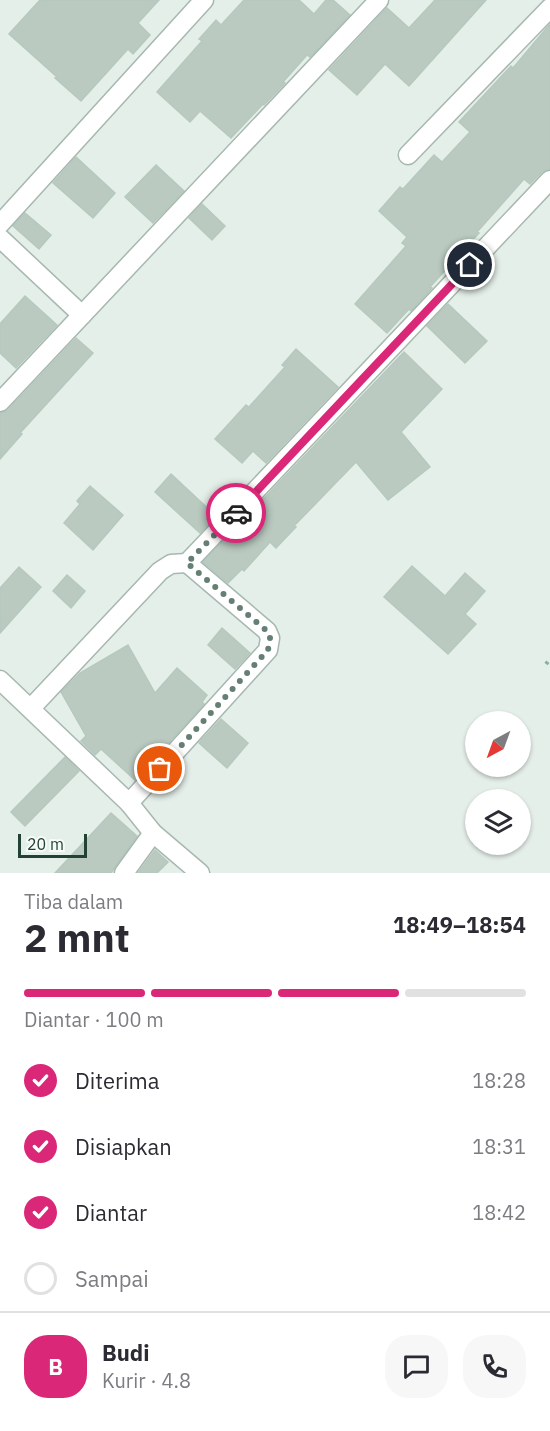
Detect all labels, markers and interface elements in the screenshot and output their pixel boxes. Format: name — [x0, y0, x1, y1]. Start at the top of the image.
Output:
pin — [444, 239, 495, 290]
icon: home — [453, 248, 486, 281]
courier — [206, 483, 266, 543]
icon: car — [220, 497, 253, 530]
north arrow — [465, 711, 531, 777]
map controls — [465, 711, 531, 855]
pin — [134, 743, 185, 794]
icon: bag — [143, 752, 176, 785]
button: layers — [465, 789, 531, 855]
scale bar — [18, 831, 87, 858]
text: 20 m — [27, 834, 64, 854]
text: Tiba dalam — [24, 888, 123, 915]
text: 18:49–18:54 — [393, 910, 526, 939]
text: 2 mnt — [24, 912, 130, 963]
text: Diantar · 100 m — [24, 1006, 164, 1033]
icon: check — [24, 1064, 57, 1097]
text: Diterima — [75, 1066, 160, 1095]
text: 18:28 — [472, 1067, 526, 1094]
icon: check — [24, 1130, 57, 1163]
text: Disiapkan — [75, 1132, 172, 1161]
text: 18:31 — [472, 1133, 526, 1160]
icon: check — [24, 1196, 57, 1229]
text: Diantar — [75, 1198, 147, 1227]
text: 18:42 — [472, 1199, 526, 1226]
text: Sampai — [75, 1264, 149, 1293]
button: chat — [385, 1335, 448, 1398]
button: phone — [463, 1335, 526, 1398]
text: Budi — [102, 1338, 149, 1367]
text: B — [48, 1352, 63, 1381]
text: Kurir · 4.8 — [102, 1367, 191, 1394]

